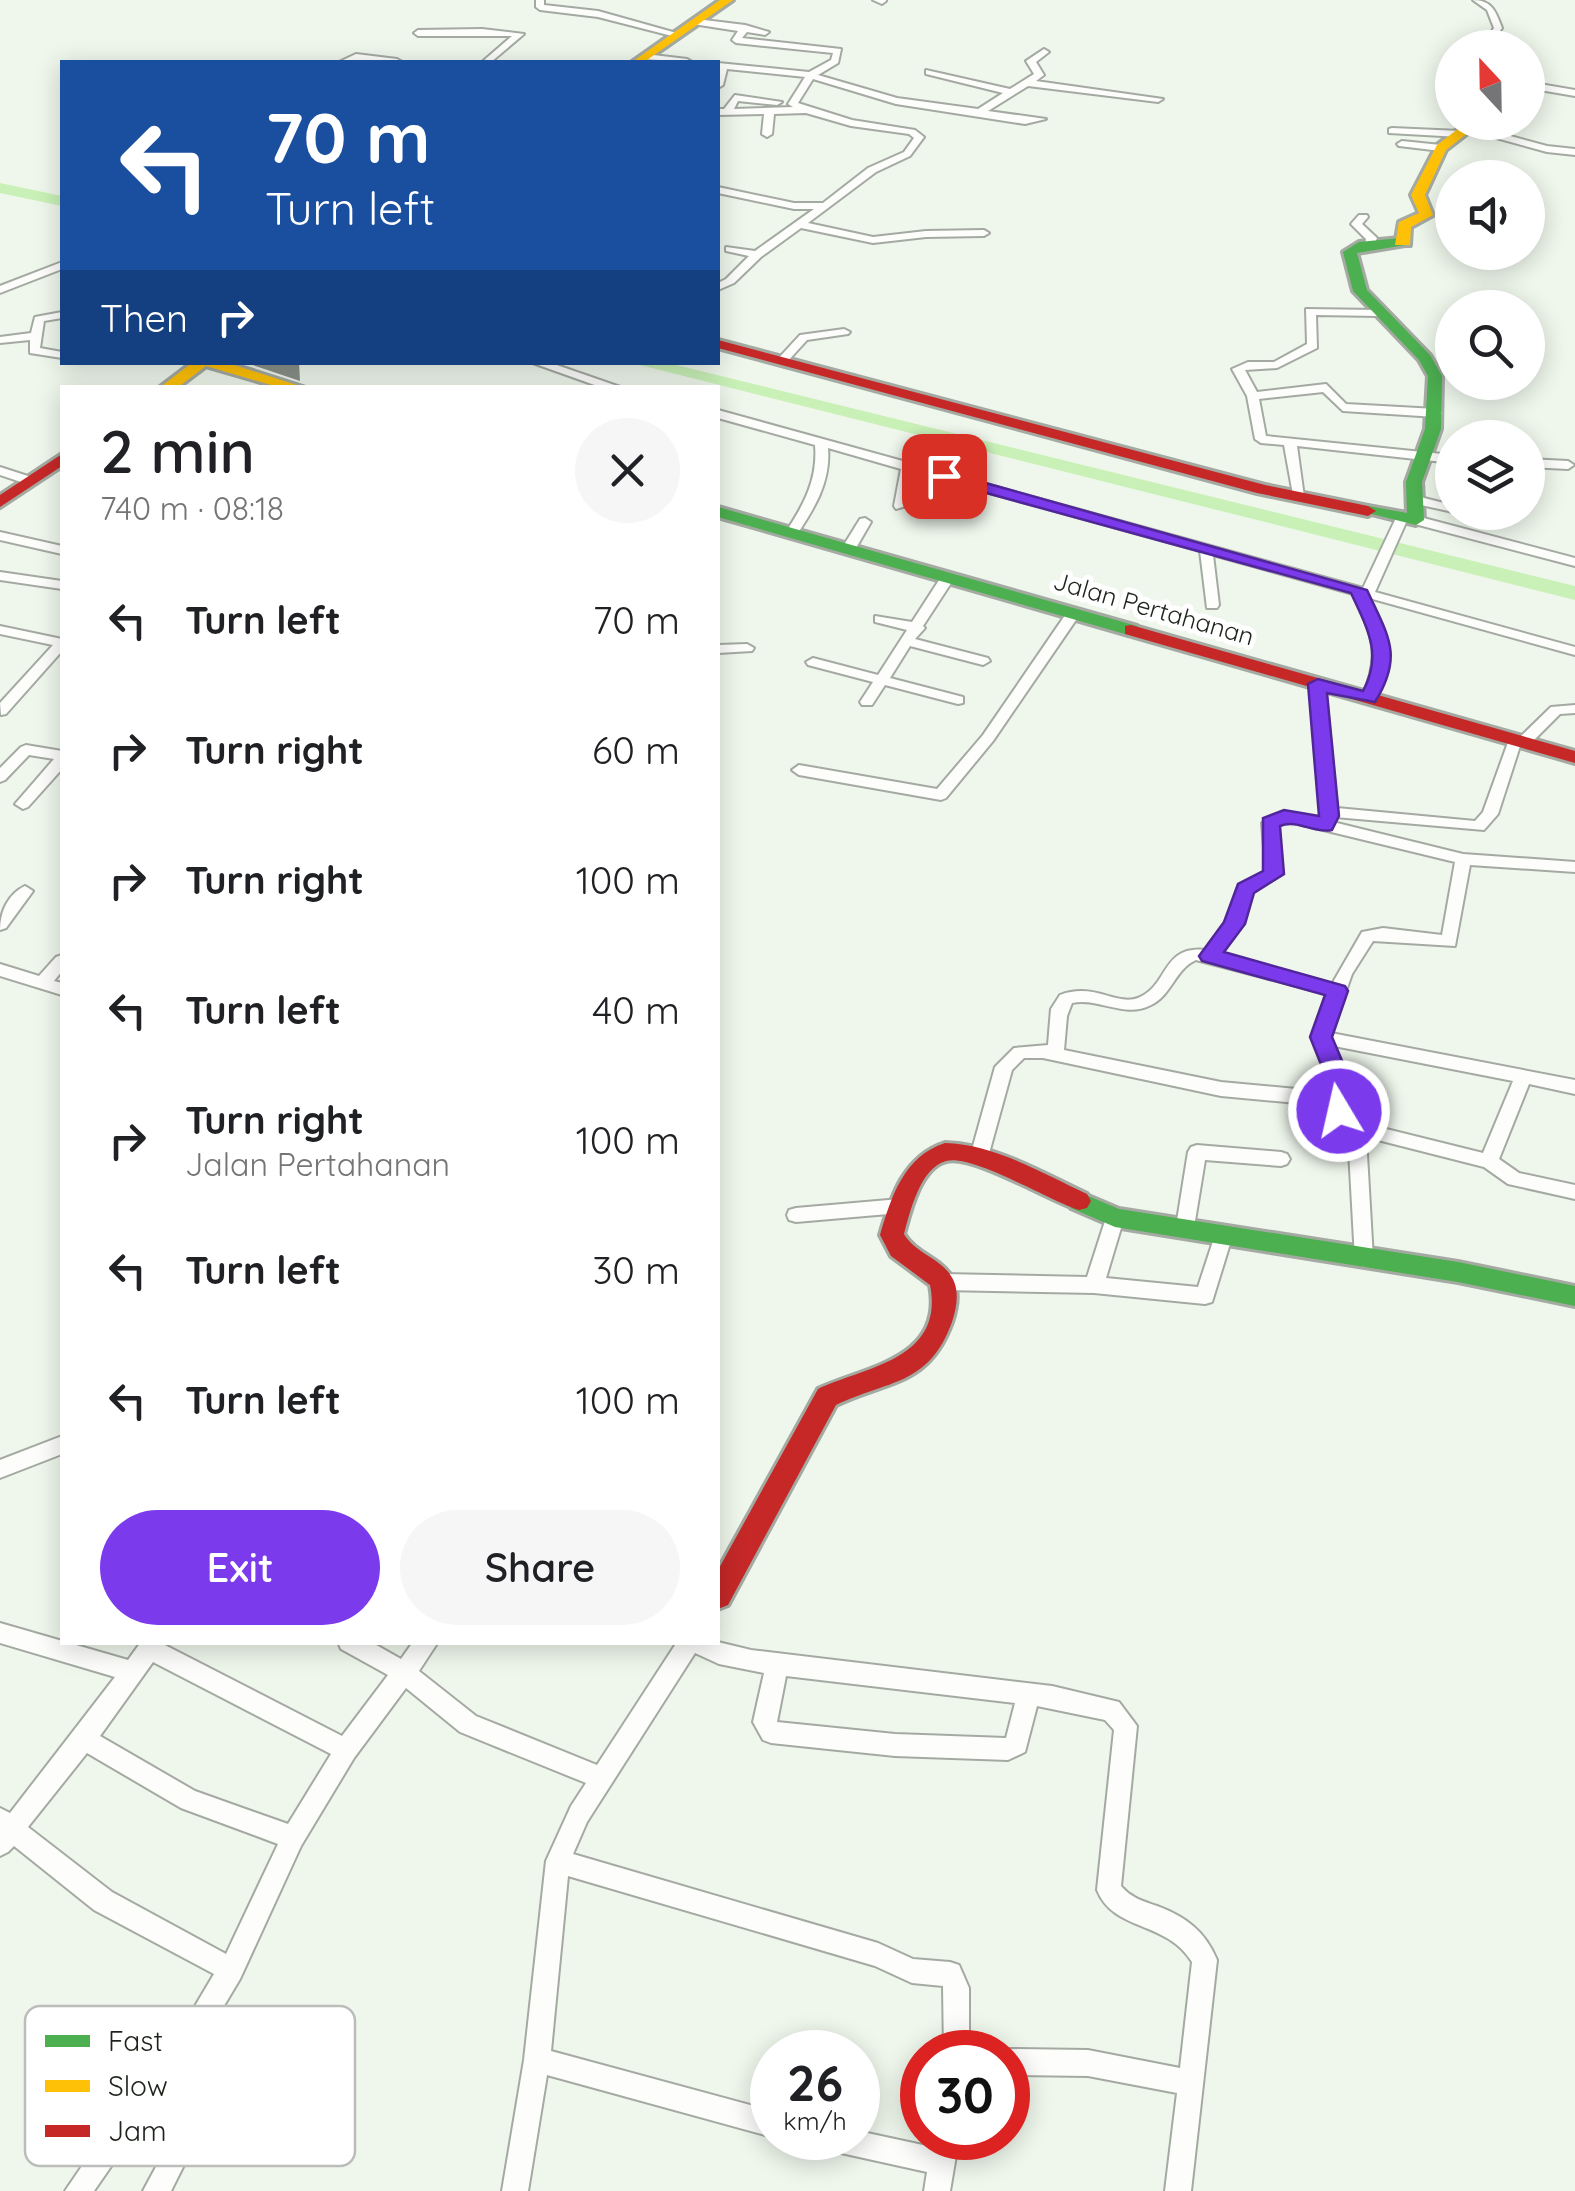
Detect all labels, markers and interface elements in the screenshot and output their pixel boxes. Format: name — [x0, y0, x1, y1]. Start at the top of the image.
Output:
north arrow — [1435, 30, 1545, 140]
map controls — [1435, 30, 1545, 530]
text: 70 m — [265, 93, 431, 181]
icon: left — [100, 100, 230, 230]
button: sound — [1435, 160, 1545, 270]
text: Turn left — [265, 180, 435, 236]
icon: right — [208, 290, 263, 345]
button: search — [1435, 290, 1545, 400]
text: Then — [100, 294, 188, 342]
text: 2 min — [100, 413, 255, 488]
button: close — [575, 418, 680, 523]
button: layers — [1435, 420, 1545, 530]
pin — [902, 434, 987, 519]
icon: arrive — [917, 449, 972, 504]
text: 740 m · 08:18 — [100, 488, 284, 528]
street label: Jalan Pertahanan — [1050, 565, 1258, 651]
icon: left — [100, 593, 155, 648]
text: Turn left — [185, 596, 341, 644]
text: 70 m — [593, 596, 680, 644]
icon: right — [100, 723, 155, 778]
text: Turn right — [185, 726, 364, 774]
text: 60 m — [592, 726, 680, 774]
icon: right — [100, 853, 155, 908]
text: Turn right — [185, 856, 364, 904]
text: 100 m — [576, 856, 680, 904]
icon: left — [100, 983, 155, 1038]
text: Turn left — [185, 986, 341, 1034]
text: 40 m — [592, 986, 680, 1034]
position arrow — [1287, 1059, 1391, 1163]
text: Turn right — [185, 1096, 364, 1144]
icon: right — [100, 1113, 155, 1168]
text: 100 m — [576, 1116, 680, 1164]
text: Jalan Pertahanan — [185, 1144, 450, 1184]
icon: left — [100, 1243, 155, 1298]
text: Turn left — [185, 1246, 341, 1294]
text: 30 m — [592, 1246, 680, 1294]
icon: left — [100, 1373, 155, 1428]
text: Turn left — [185, 1376, 341, 1424]
text: 100 m — [576, 1376, 680, 1424]
button: Exit — [100, 1510, 380, 1625]
button: Share — [400, 1510, 680, 1625]
legend — [25, 2006, 355, 2166]
text: Fast — [108, 2023, 163, 2058]
speed limit sign: 30 — [900, 2030, 1030, 2160]
text: 26 — [787, 2051, 843, 2114]
text: Slow — [108, 2068, 168, 2103]
text: km/h — [783, 2105, 847, 2136]
text: Jam — [108, 2113, 167, 2148]

